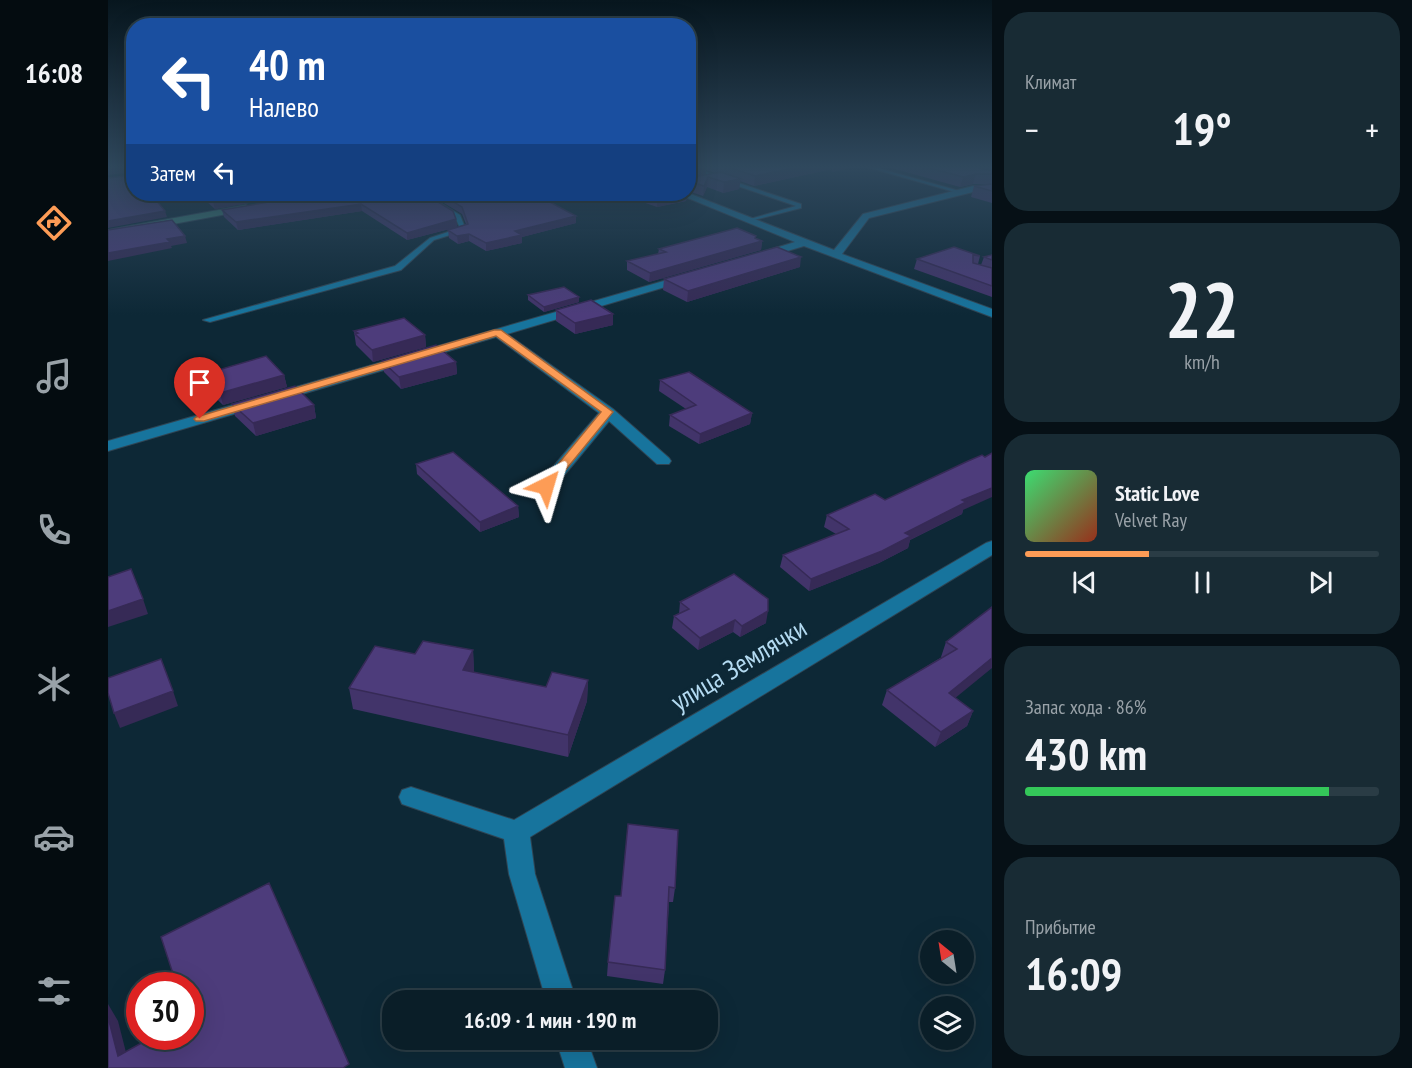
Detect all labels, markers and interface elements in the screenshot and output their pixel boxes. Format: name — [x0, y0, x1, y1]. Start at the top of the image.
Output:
text: 40 m — [249, 37, 326, 92]
icon: left — [150, 42, 228, 120]
text: 16:08 — [25, 56, 83, 90]
text: Климат — [1025, 69, 1076, 95]
text: Налево — [249, 90, 319, 124]
text: 19° — [1172, 99, 1232, 157]
text: − — [1025, 108, 1039, 151]
text: + — [1365, 108, 1379, 151]
icon: left — [208, 156, 241, 189]
text: Затем — [150, 159, 196, 187]
icon: directions — [33, 202, 75, 244]
text: 22 — [1165, 259, 1239, 360]
text: km/h — [1184, 349, 1220, 375]
icon: music — [33, 355, 75, 397]
pin — [174, 357, 225, 419]
icon: arrive — [183, 366, 216, 399]
position arrow — [514, 454, 578, 518]
text: Static Love — [1115, 479, 1200, 507]
text: Velvet Ray — [1115, 507, 1187, 533]
icon: phone — [33, 509, 75, 551]
icon: previous — [1068, 566, 1101, 599]
icon: pause — [1186, 566, 1219, 599]
icon: next — [1304, 566, 1337, 599]
street label: улица Землячки — [664, 610, 813, 718]
icon: climate — [33, 663, 75, 705]
text: Запас хода · 86% — [1025, 694, 1146, 720]
text: 430 km — [1025, 724, 1147, 782]
icon: car — [33, 816, 75, 858]
text: Прибытие — [1025, 914, 1096, 940]
north arrow — [920, 930, 974, 984]
map controls — [920, 930, 974, 1050]
text: 16:09 — [1025, 944, 1122, 1002]
icon: filters — [33, 970, 75, 1012]
speed limit sign: 30 — [126, 972, 204, 1050]
button: layers — [920, 996, 974, 1050]
text: 16:09 · 1 мин · 190 m — [464, 1006, 636, 1034]

